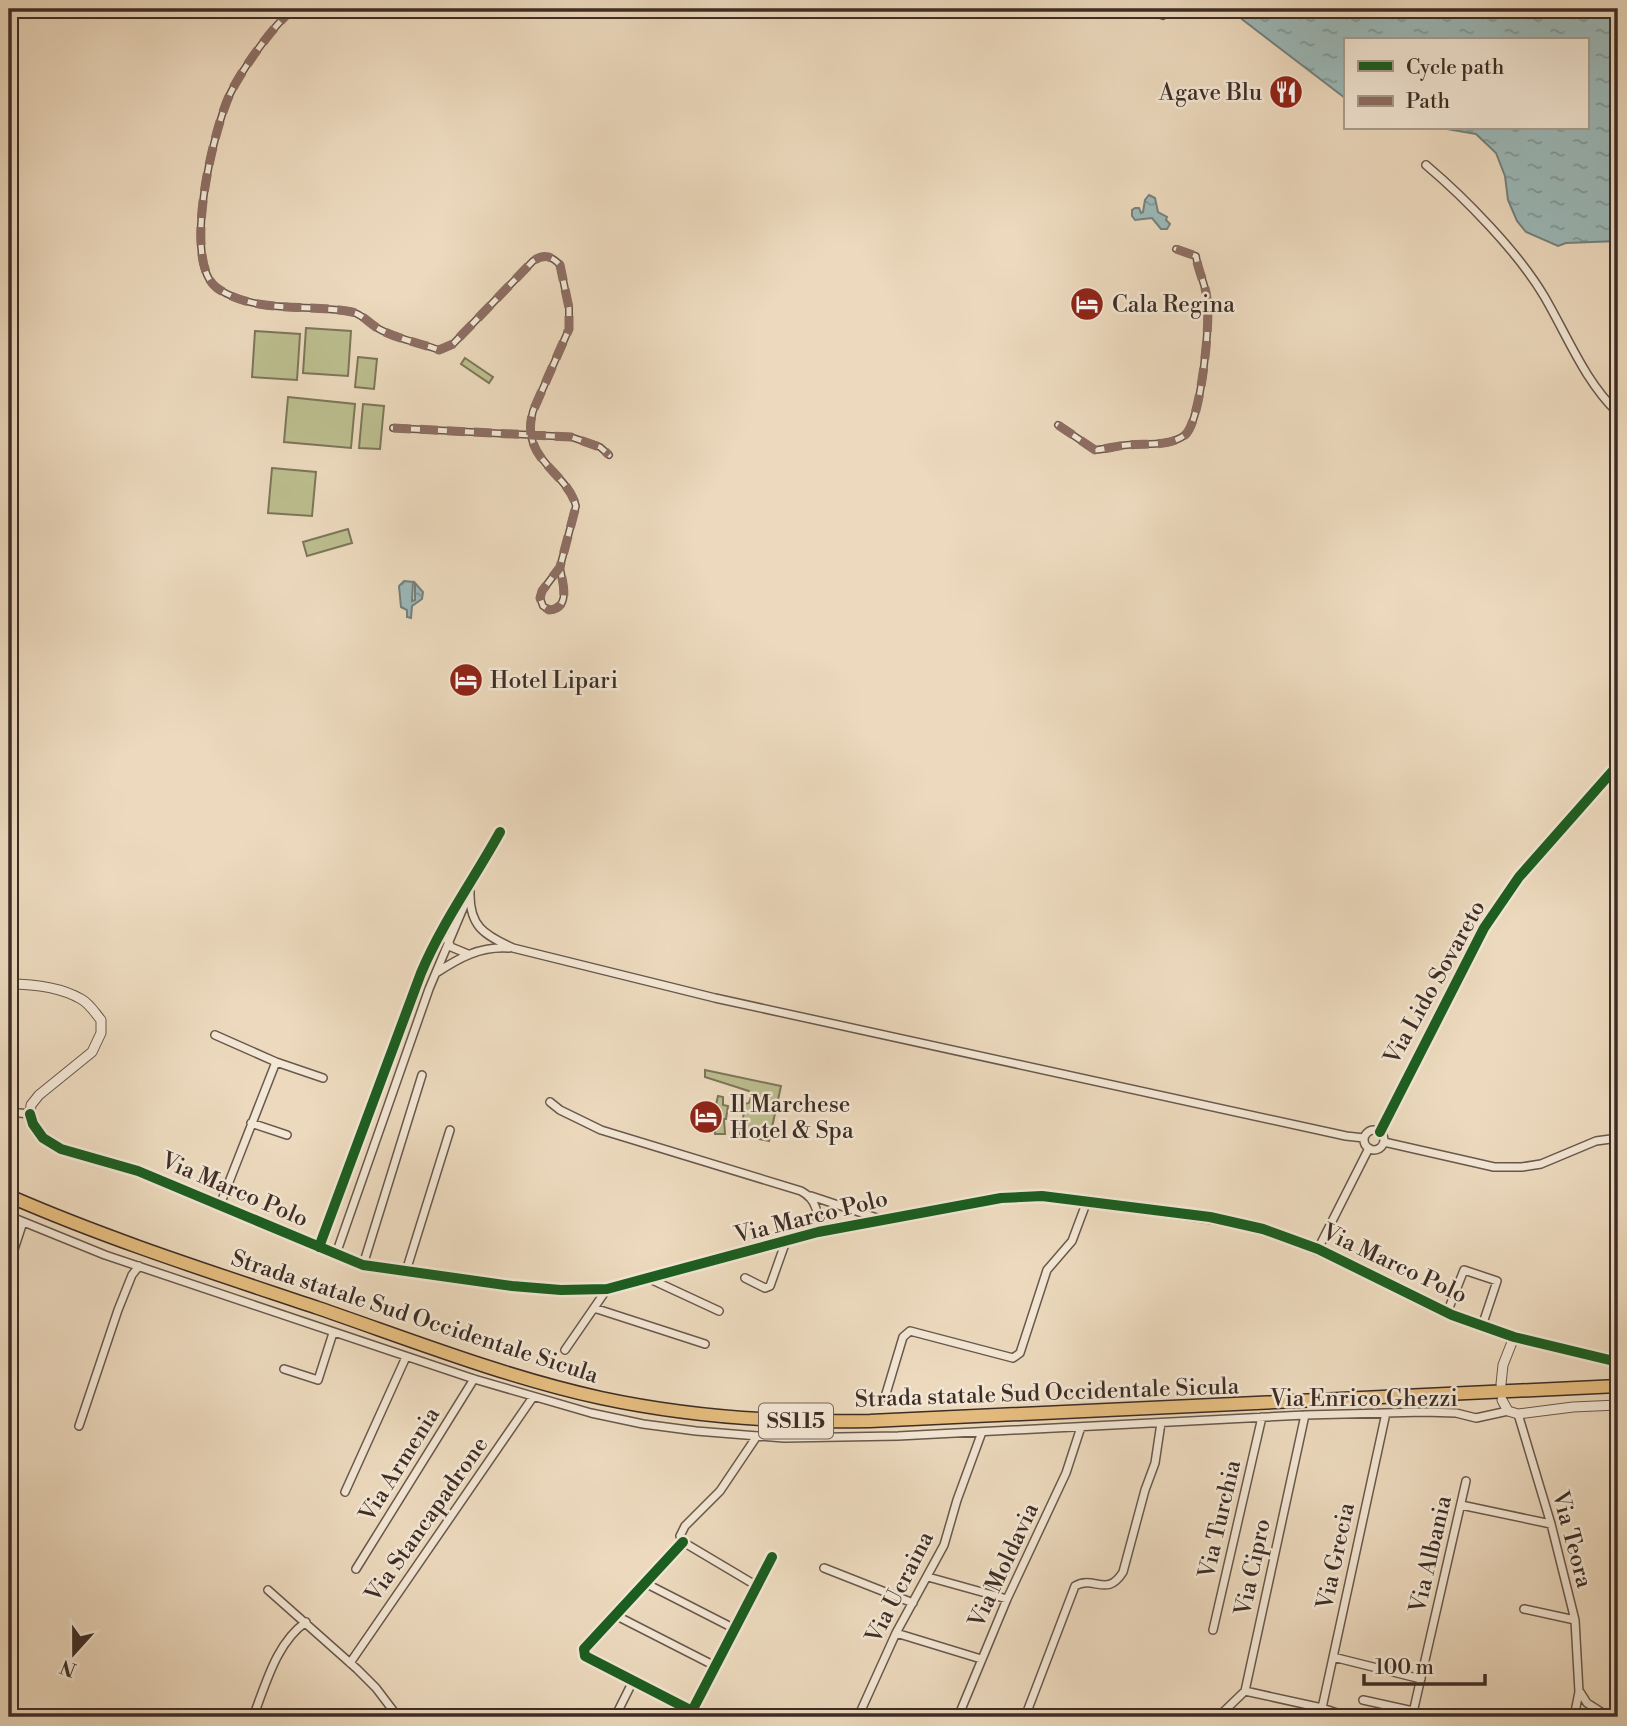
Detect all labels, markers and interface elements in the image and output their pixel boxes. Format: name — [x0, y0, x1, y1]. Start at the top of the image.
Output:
legend — [1344, 38, 1588, 130]
text: Cycle path — [1406, 55, 1505, 81]
restaurant icon: Agave Blu — [1267, 73, 1305, 111]
place label: Agave Blu — [1158, 79, 1262, 107]
text: Path — [1406, 89, 1451, 115]
hotel icon: Cala Regina — [1068, 285, 1106, 323]
place label: Cala Regina — [1112, 291, 1235, 319]
hotel icon: Hotel Lipari — [447, 661, 485, 699]
place label: Hotel Lipari — [490, 667, 618, 695]
street label: Via Lido Sovareto — [1378, 895, 1492, 1070]
place label: Il Marchese Hotel & Spa — [730, 1091, 854, 1145]
hotel icon: Il Marchese Hotel & Spa — [687, 1098, 725, 1136]
street label: Via Marco Polo — [156, 1146, 312, 1233]
street label: Via Marco Polo — [731, 1184, 891, 1250]
street label: Via Marco Polo — [1317, 1218, 1472, 1310]
street label: Strada statale Sud Occidentale Sicula — [227, 1244, 602, 1390]
street label: Strada statale Sud Occidentale Sicula — [854, 1372, 1240, 1414]
street label: Via Enrico Ghezzi — [1269, 1385, 1458, 1413]
street label: Via Armenia — [353, 1402, 446, 1528]
road number: SS115 — [759, 1404, 833, 1438]
street label: Via Stancapadrone — [359, 1432, 494, 1608]
street label: Via Turchia — [1193, 1457, 1247, 1582]
street label: Via Teora — [1545, 1487, 1598, 1591]
street label: Via Albania — [1404, 1493, 1458, 1617]
street label: Via Moldavia — [962, 1498, 1045, 1633]
street label: Via Grecia — [1311, 1500, 1361, 1613]
street label: Via Cipro — [1229, 1516, 1277, 1619]
street label: Via Ucraina — [859, 1527, 940, 1649]
north arrow — [38, 1618, 108, 1688]
scale bar — [1364, 1642, 1485, 1686]
text: N — [57, 1654, 80, 1682]
text: 100 m — [1375, 1655, 1434, 1681]

